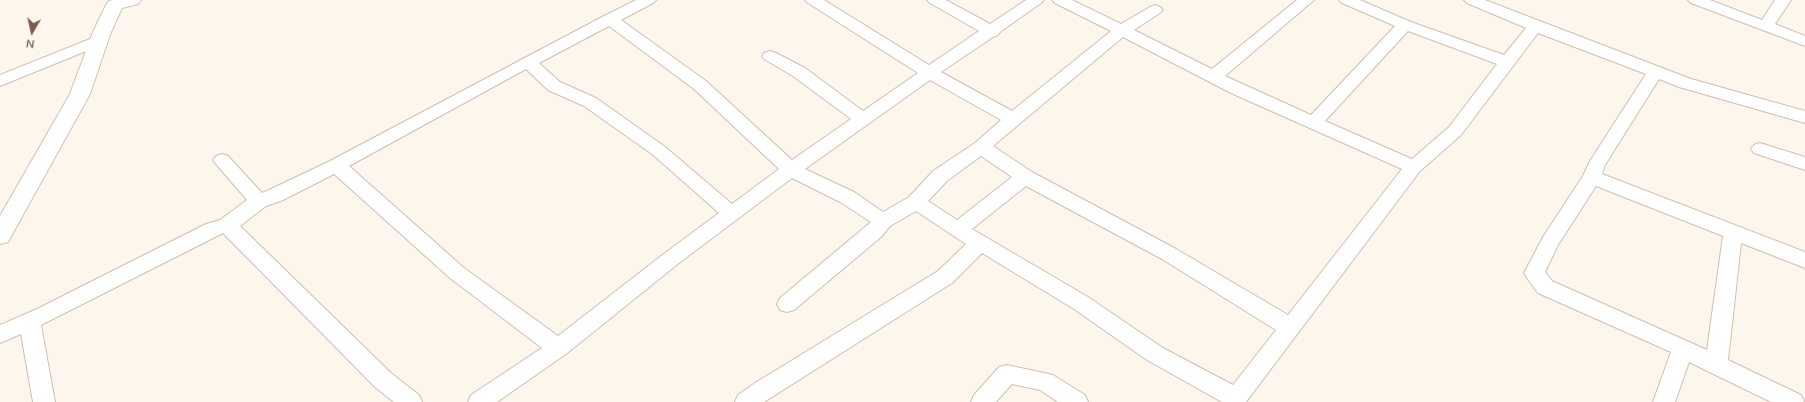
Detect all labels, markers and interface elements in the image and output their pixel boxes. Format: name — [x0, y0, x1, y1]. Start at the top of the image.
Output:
north arrow — [12, 12, 52, 52]
text: N — [25, 36, 35, 51]

